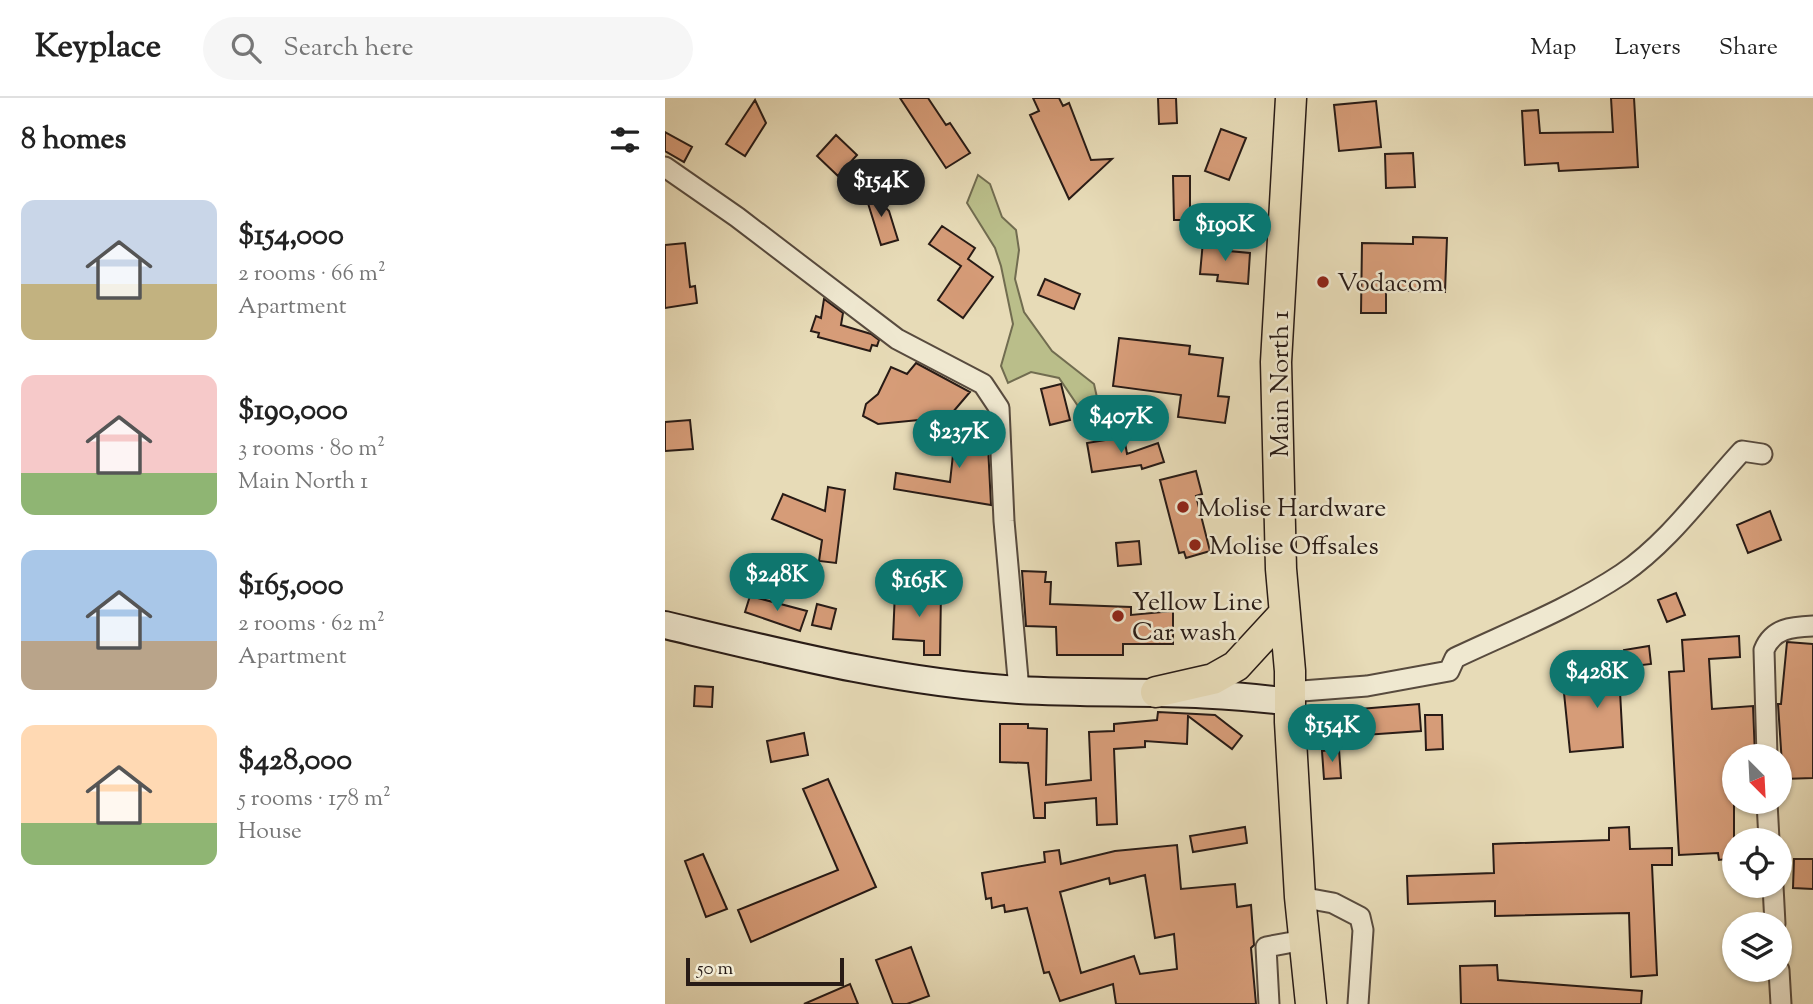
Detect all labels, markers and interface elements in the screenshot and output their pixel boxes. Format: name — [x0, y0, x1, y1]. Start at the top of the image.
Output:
search box — [203, 17, 693, 80]
text: Keyplace — [35, 24, 161, 72]
icon: search — [227, 29, 265, 67]
text: Search here — [283, 30, 414, 67]
text: Map — [1530, 31, 1576, 65]
text: Layers — [1614, 31, 1681, 65]
text: Share — [1719, 31, 1778, 65]
text: 8 homes — [21, 119, 126, 162]
icon: filters — [606, 121, 644, 159]
pin: $154K — [832, 159, 930, 219]
text: $154K — [853, 165, 909, 198]
pin: $190K — [1176, 204, 1274, 263]
text: $190K — [1195, 209, 1255, 242]
text: $154,000 — [238, 215, 344, 258]
icon: home — [77, 228, 161, 312]
text: 2 rooms · 66 m² — [238, 258, 386, 291]
place label: Vodacom — [1337, 266, 1443, 303]
marker: Vodacom — [1315, 274, 1331, 290]
text: Apartment — [238, 291, 347, 324]
street label: Main North 1 — [1263, 310, 1300, 458]
text: $190,000 — [238, 390, 348, 433]
pin: $407K — [1072, 396, 1170, 455]
text: $407K — [1089, 401, 1153, 434]
icon: home — [77, 403, 161, 487]
pin: $237K — [910, 410, 1008, 470]
text: $237K — [929, 416, 989, 449]
text: 3 rooms · 80 m² — [238, 433, 385, 466]
text: Main North 1 — [238, 466, 368, 499]
place label: Molise Hardware — [1197, 491, 1386, 528]
marker: Molise Hardware — [1175, 499, 1191, 515]
place label: Molise Offsales — [1209, 529, 1379, 566]
marker: Molise Offsales — [1187, 537, 1203, 553]
pin: $248K — [728, 554, 826, 613]
text: $248K — [746, 559, 808, 592]
pin: $165K — [870, 560, 968, 619]
text: $165,000 — [238, 565, 344, 608]
text: $165K — [891, 565, 947, 598]
icon: home — [77, 578, 161, 662]
place label: Yellow Line Car wash — [1132, 585, 1263, 652]
text: 2 rooms · 62 m² — [238, 608, 385, 641]
marker: Yellow Line Car wash — [1110, 608, 1126, 624]
text: Apartment — [238, 641, 347, 674]
pin: $428K — [1548, 650, 1646, 710]
text: $428K — [1566, 656, 1628, 689]
pin: $154K — [1283, 704, 1381, 764]
text: $154K — [1304, 710, 1360, 743]
text: $428,000 — [238, 740, 352, 783]
north arrow — [1722, 744, 1792, 814]
map controls — [1722, 744, 1792, 982]
icon: home — [77, 753, 161, 837]
text: 5 rooms · 178 m² — [238, 783, 391, 816]
text: House — [238, 816, 302, 849]
button: locate — [1722, 828, 1792, 898]
button: layers — [1722, 912, 1792, 982]
scale bar — [686, 955, 843, 987]
text: 50 m — [697, 956, 733, 983]

